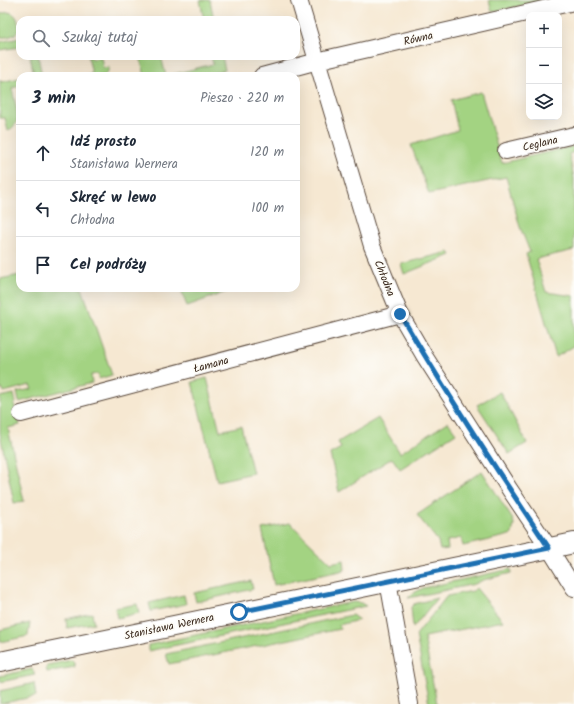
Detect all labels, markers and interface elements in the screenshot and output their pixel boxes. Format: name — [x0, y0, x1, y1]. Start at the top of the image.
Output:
map controls — [526, 12, 562, 120]
button: + — [526, 12, 562, 48]
search box — [16, 16, 300, 60]
text: Szukaj tutaj — [62, 26, 137, 50]
icon: search — [30, 27, 52, 49]
street label: Równa — [402, 27, 435, 51]
button: − — [526, 48, 562, 84]
button: layers — [526, 84, 562, 120]
text: 3 min — [32, 85, 76, 112]
text: Pieszo · 220 m — [200, 88, 284, 109]
text: Idź prosto — [70, 130, 136, 154]
street label: Ceglana — [521, 131, 560, 157]
icon: ahead — [32, 142, 54, 164]
text: 120 m — [250, 142, 284, 163]
text: Stanisława Wernera — [70, 154, 178, 175]
text: Skręć w lewo — [70, 186, 156, 210]
icon: left — [32, 198, 54, 220]
text: 100 m — [251, 198, 284, 219]
text: Chłodna — [70, 210, 115, 231]
text: Cel podróży — [70, 253, 146, 277]
icon: arrive — [32, 254, 54, 276]
street label: Chłodna — [369, 257, 400, 299]
route end — [391, 305, 409, 323]
street label: Łamana — [192, 352, 231, 378]
route start — [230, 603, 248, 621]
street label: Stanisława Wernera — [123, 609, 216, 645]

